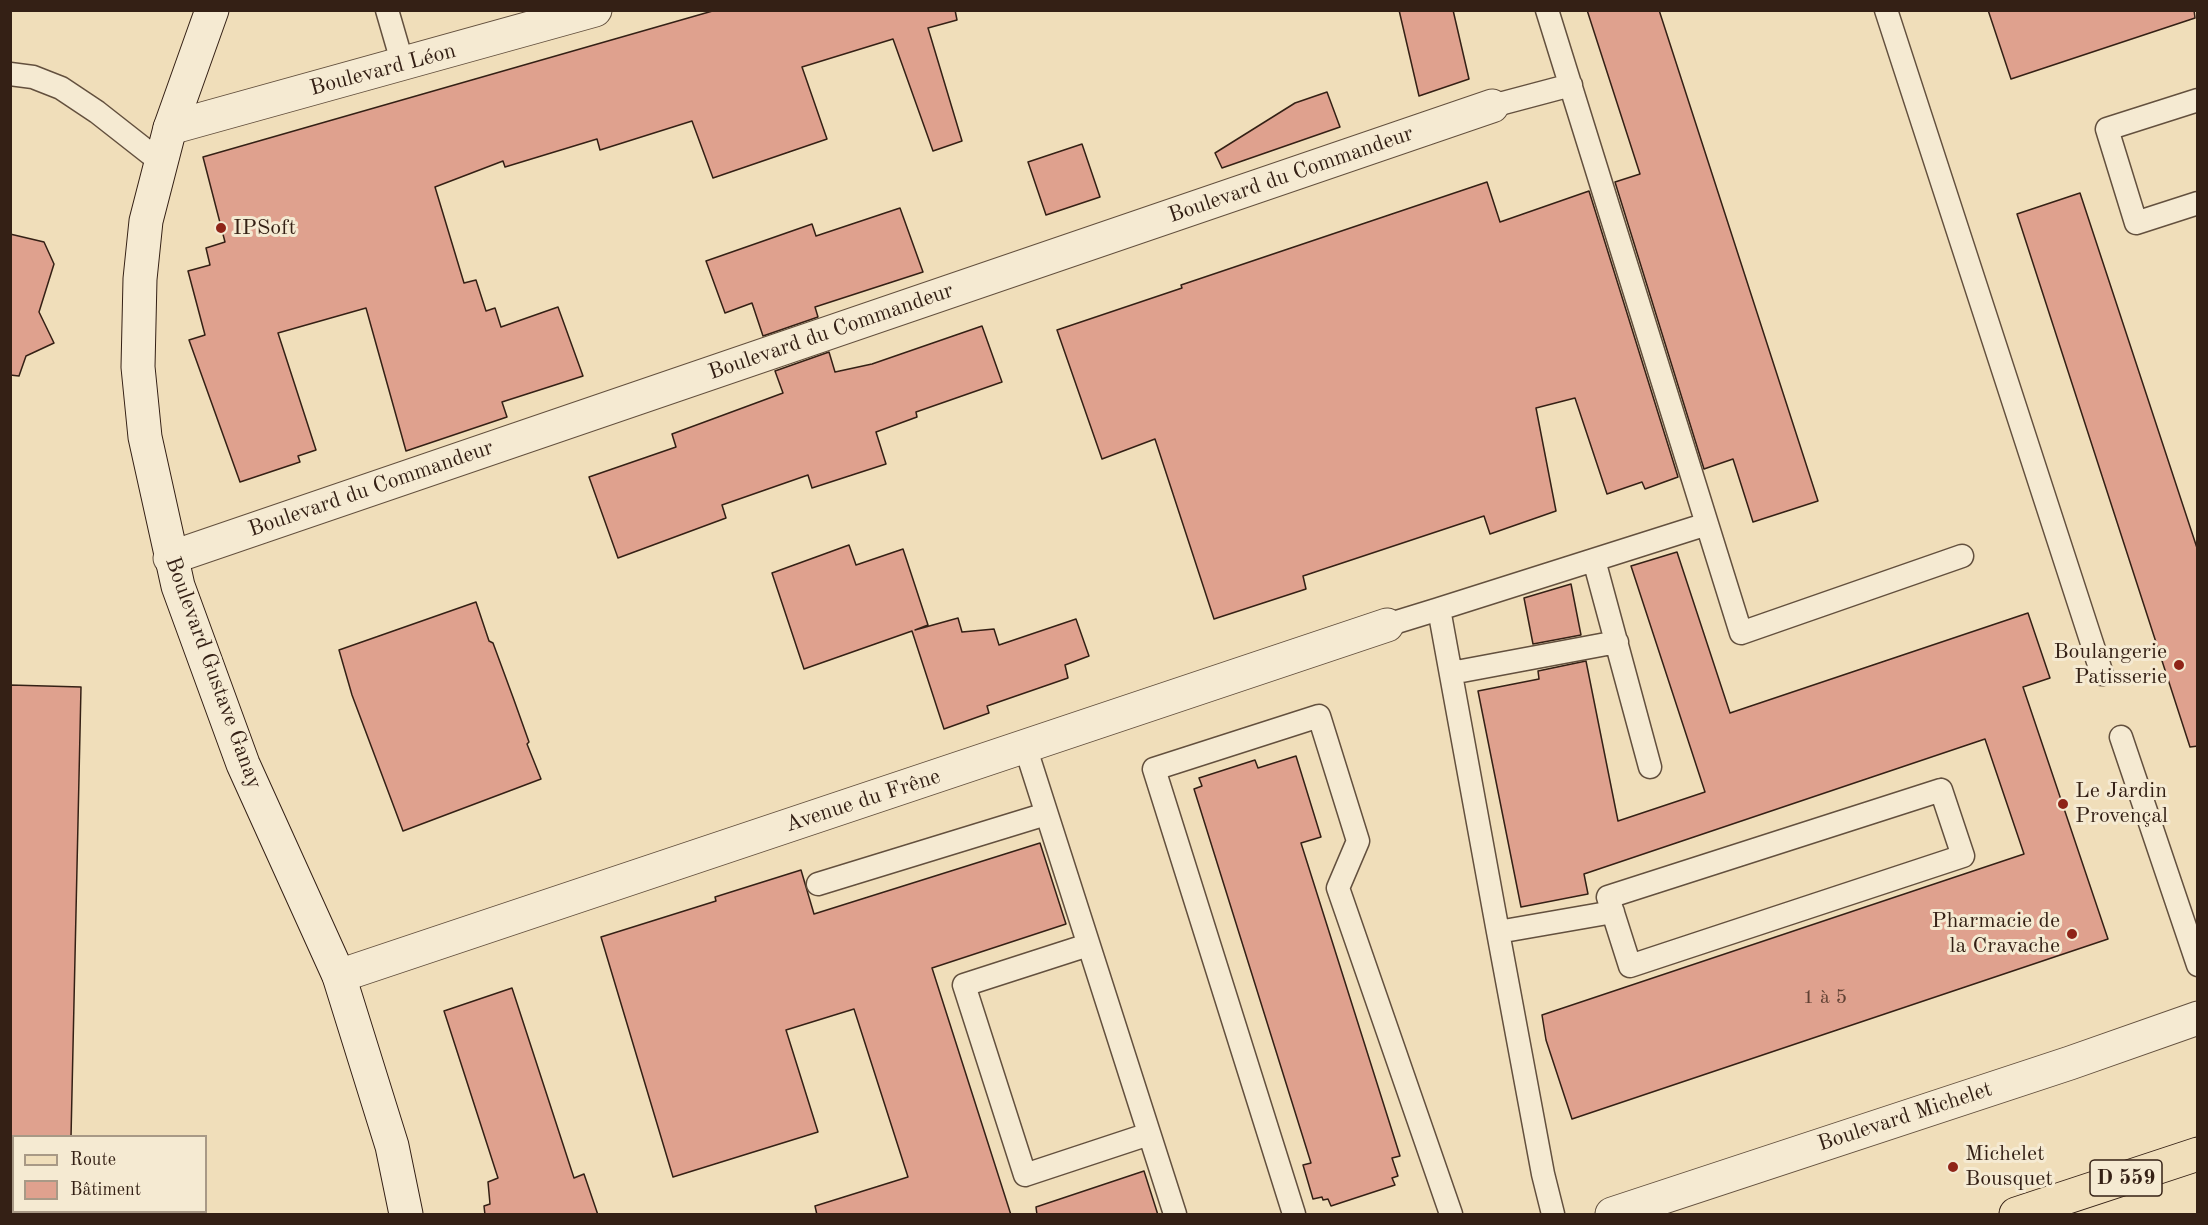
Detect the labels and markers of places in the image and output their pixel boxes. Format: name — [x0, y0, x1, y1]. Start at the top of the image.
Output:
place label: IPSoft — [233, 215, 296, 241]
marker: IPSoft — [214, 221, 228, 235]
place label: Boulangerie Patisserie — [2053, 639, 2167, 690]
marker: Boulangerie Patisserie — [2172, 658, 2186, 672]
place label: Le Jardin Provençal — [2075, 778, 2168, 830]
marker: Le Jardin Provençal — [2056, 797, 2070, 811]
place label: Pharmacie de la Cravache — [1931, 908, 2060, 960]
marker: Pharmacie de la Cravache — [2065, 927, 2079, 941]
place label: Michelet Bousquet — [1965, 1141, 2053, 1192]
marker: Michelet Bousquet — [1946, 1160, 1960, 1174]

